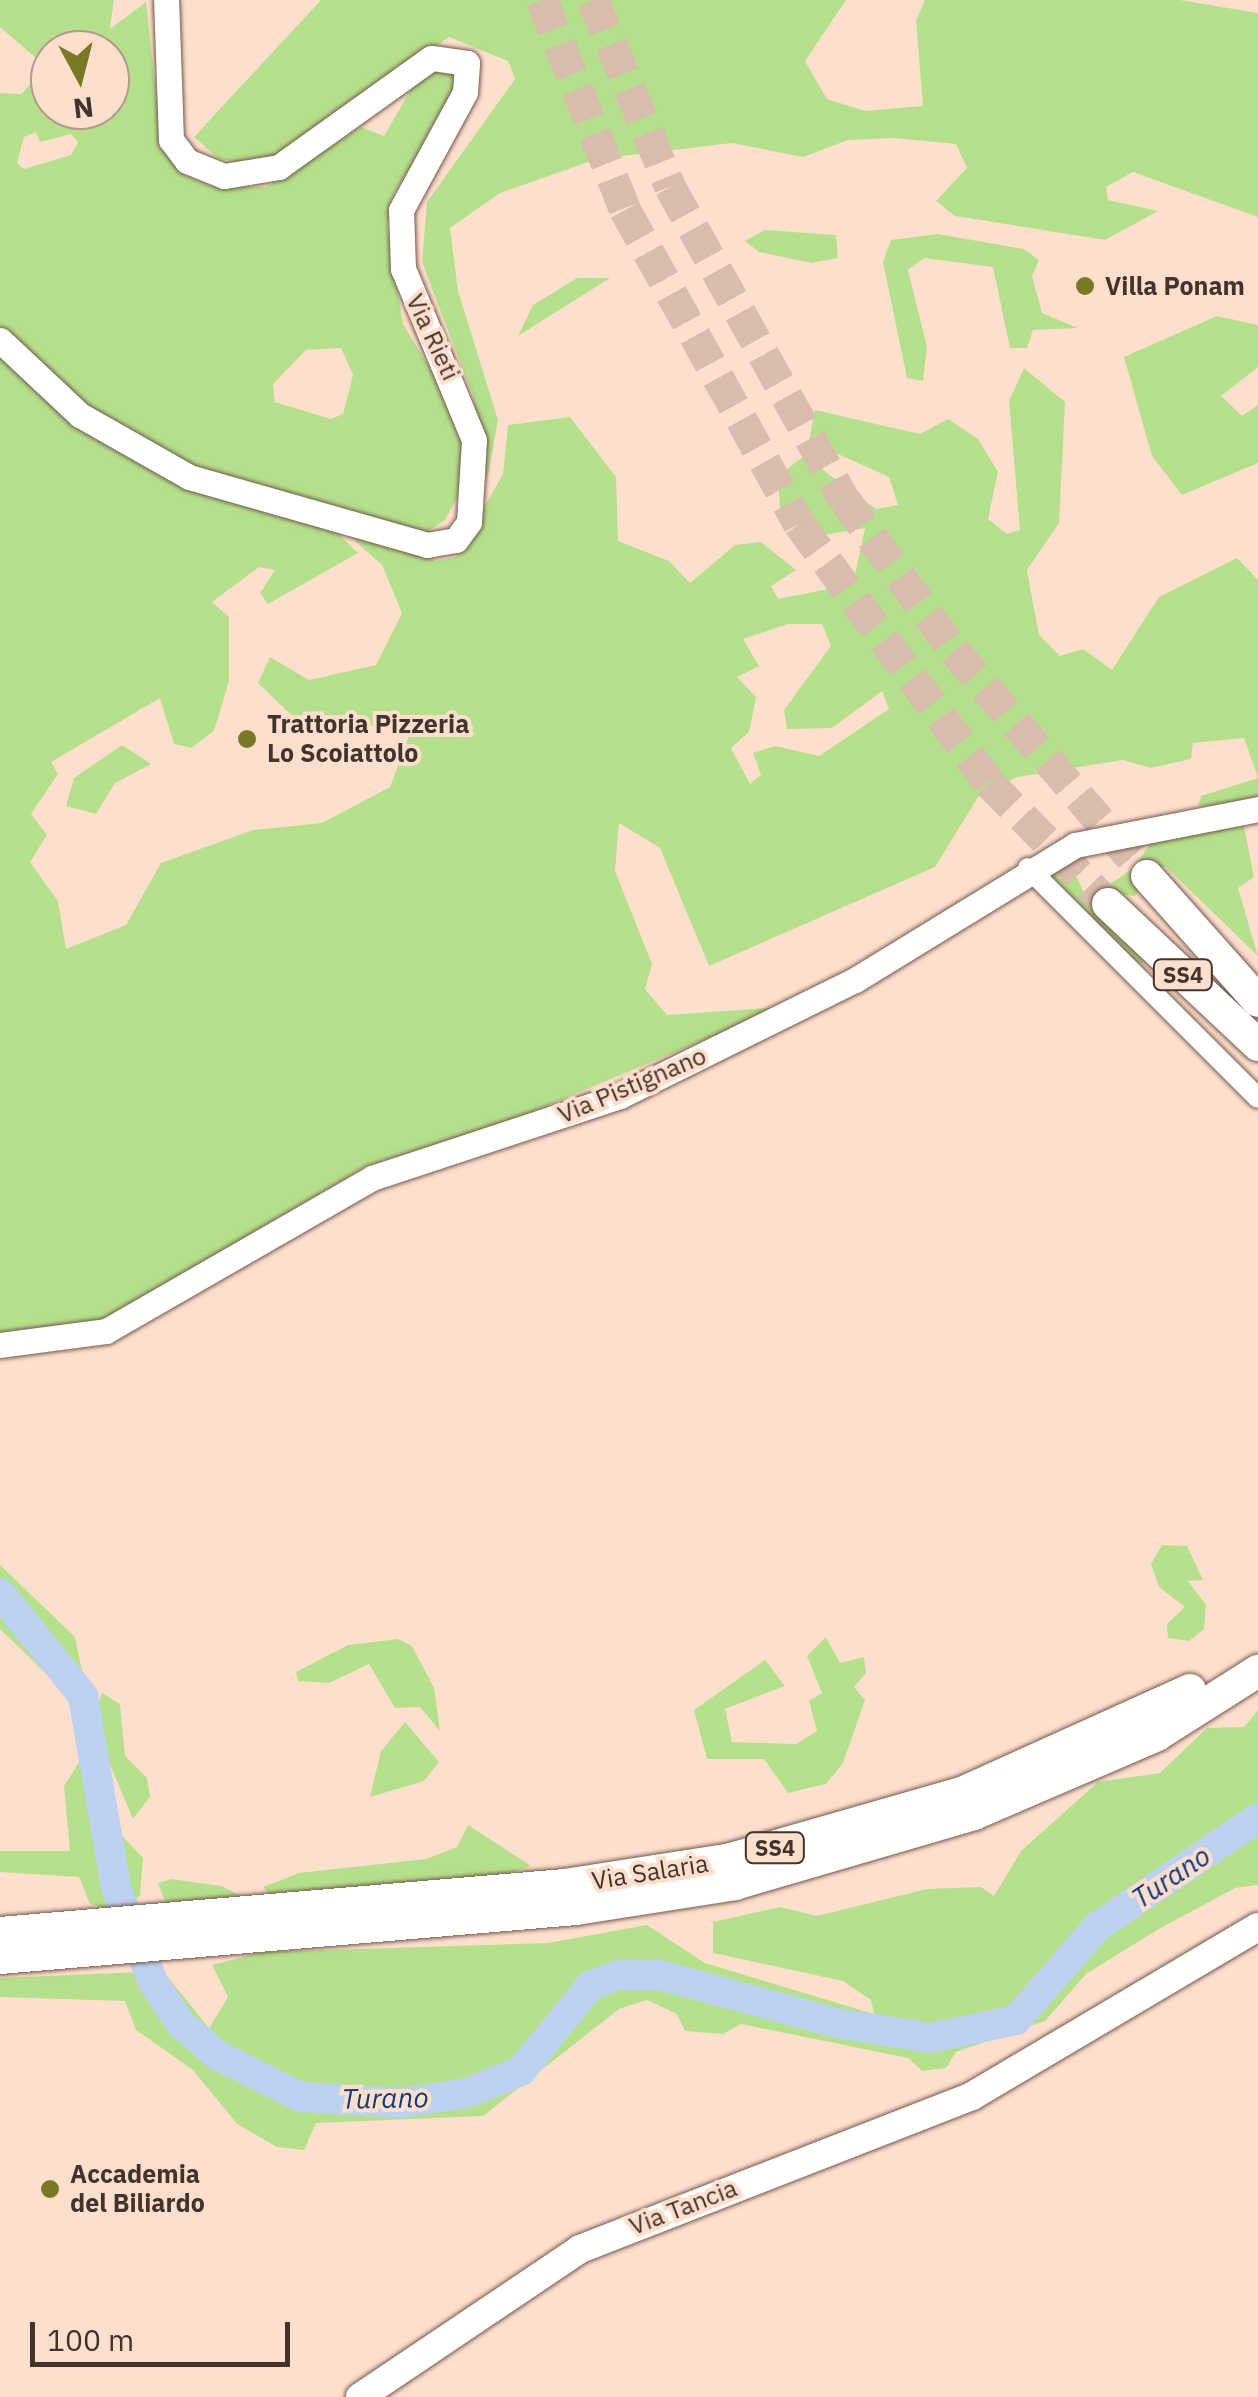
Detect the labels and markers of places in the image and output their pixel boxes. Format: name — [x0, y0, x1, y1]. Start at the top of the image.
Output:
place label: Villa Ponam — [1105, 271, 1245, 301]
marker: Villa Ponam — [1074, 275, 1096, 297]
place label: Trattoria Pizzeria Lo Scoiattolo — [267, 710, 469, 769]
marker: Trattoria Pizzeria Lo Scoiattolo — [236, 728, 258, 750]
place label: Accademia del Biliardo — [70, 2160, 205, 2219]
marker: Accademia del Biliardo — [39, 2178, 61, 2200]

